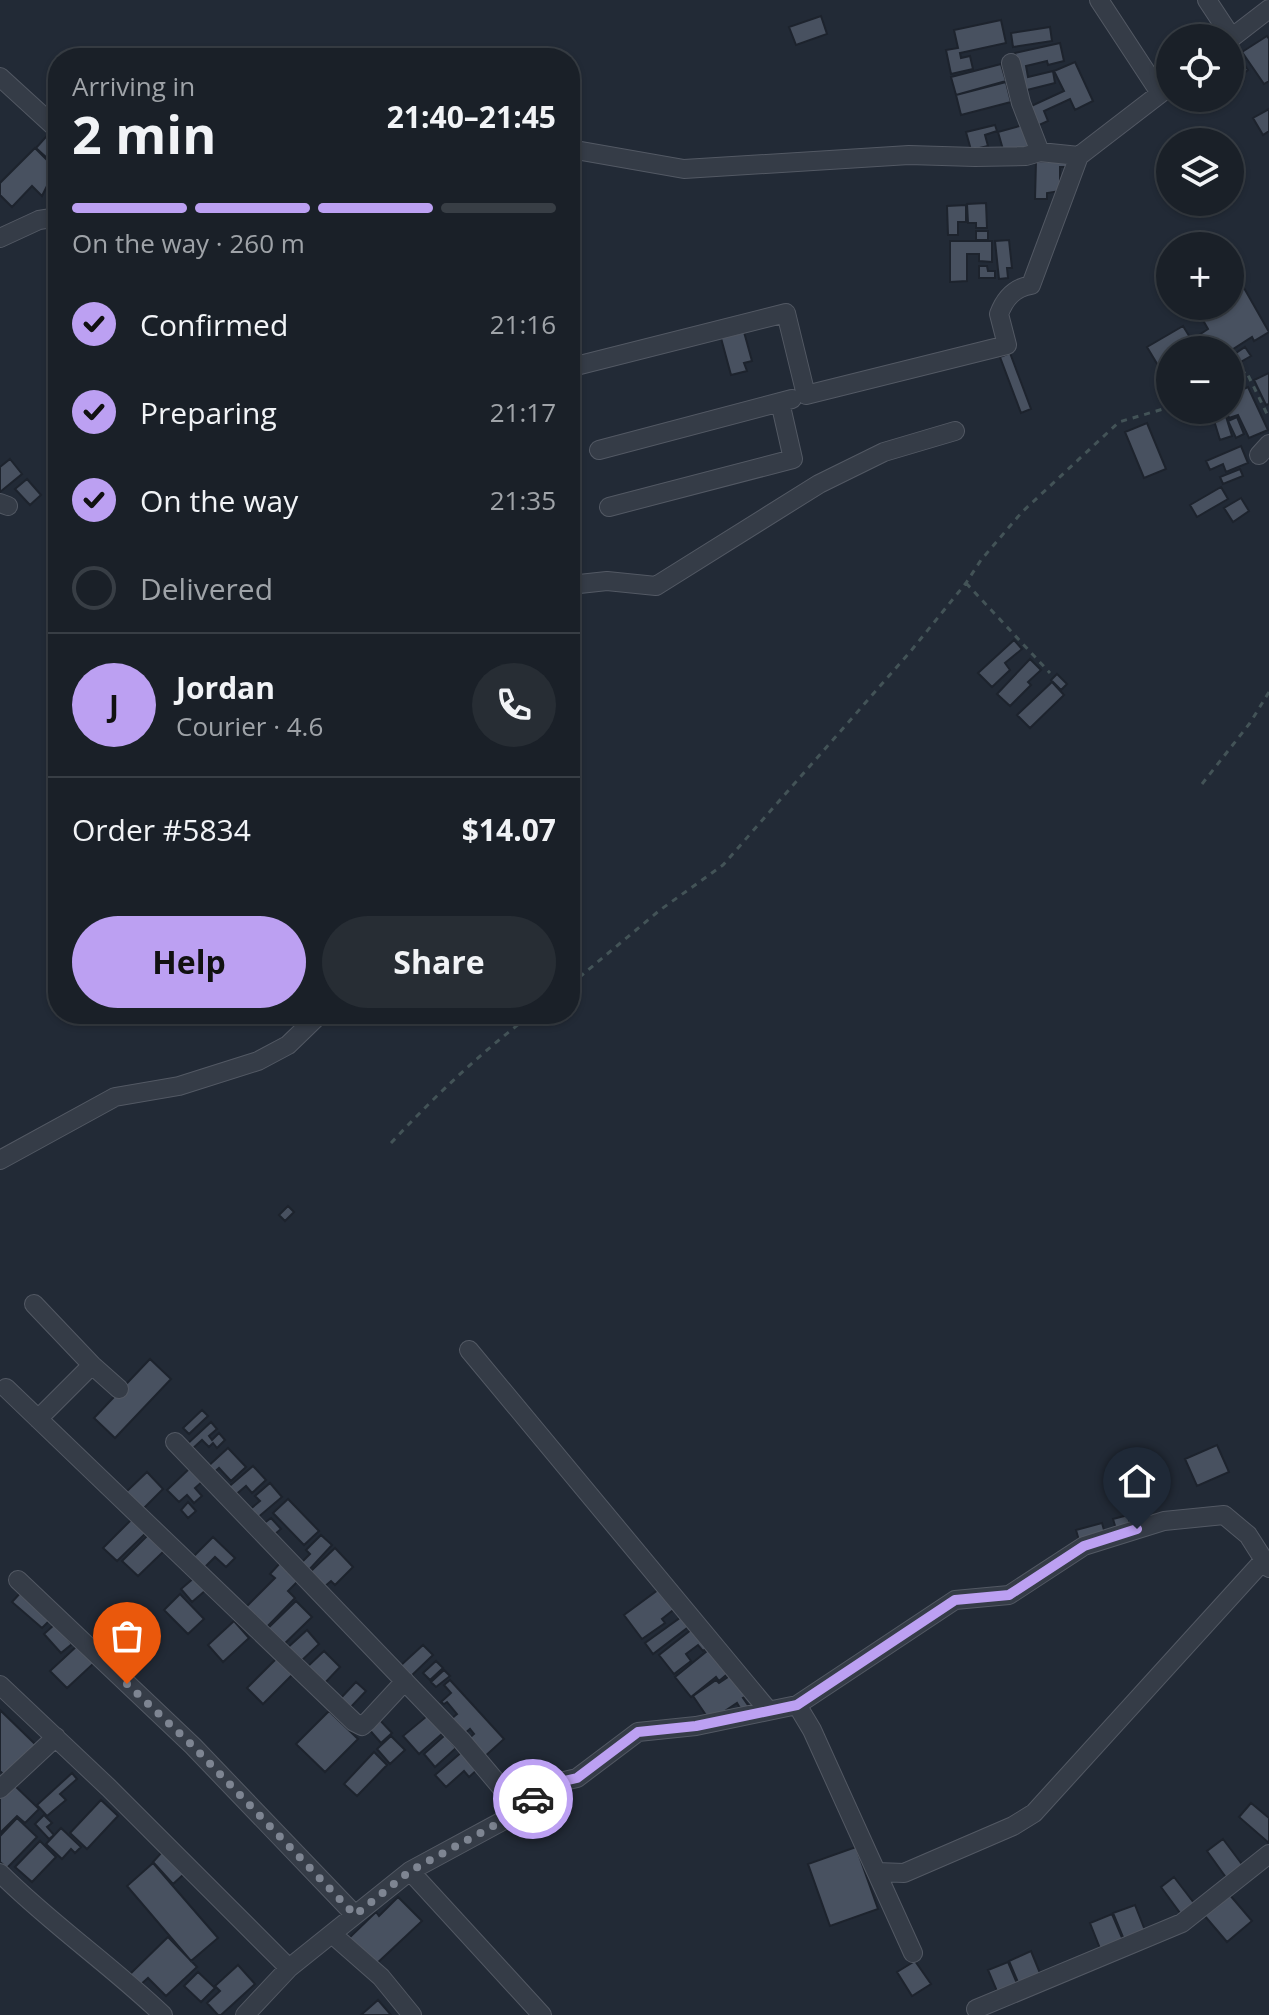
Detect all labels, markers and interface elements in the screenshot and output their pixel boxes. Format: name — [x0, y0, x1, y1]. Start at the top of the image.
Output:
map controls — [1156, 24, 1244, 424]
button: locate — [1156, 24, 1244, 112]
text: Arriving in — [72, 68, 195, 104]
text: 21:40–21:45 — [387, 96, 556, 137]
text: 2 min — [72, 98, 216, 169]
button: layers — [1156, 128, 1244, 216]
text: On the way · 260 m — [72, 225, 305, 261]
button: + — [1156, 232, 1244, 320]
icon: check — [72, 302, 116, 346]
text: Confirmed — [140, 304, 288, 345]
text: 21:16 — [490, 306, 556, 342]
button: − — [1156, 336, 1244, 424]
icon: check — [72, 390, 116, 434]
text: Preparing — [140, 392, 277, 433]
text: 21:17 — [490, 394, 556, 430]
icon: check — [72, 478, 116, 522]
text: On the way — [140, 480, 298, 521]
text: 21:35 — [490, 482, 556, 518]
text: Delivered — [140, 568, 273, 609]
button: phone — [472, 663, 556, 747]
text: Jordan — [176, 667, 275, 708]
text: J — [109, 685, 119, 726]
text: Courier · 4.6 — [176, 708, 323, 744]
text: Order #5834 — [72, 809, 251, 850]
text: $14.07 — [462, 809, 556, 850]
button: Help — [72, 916, 306, 1008]
button: Share — [322, 916, 556, 1008]
pin — [1103, 1447, 1171, 1529]
icon: home — [1115, 1459, 1159, 1503]
pin — [93, 1602, 161, 1684]
icon: bag — [105, 1614, 149, 1658]
courier — [493, 1759, 573, 1839]
icon: car — [511, 1777, 555, 1821]

